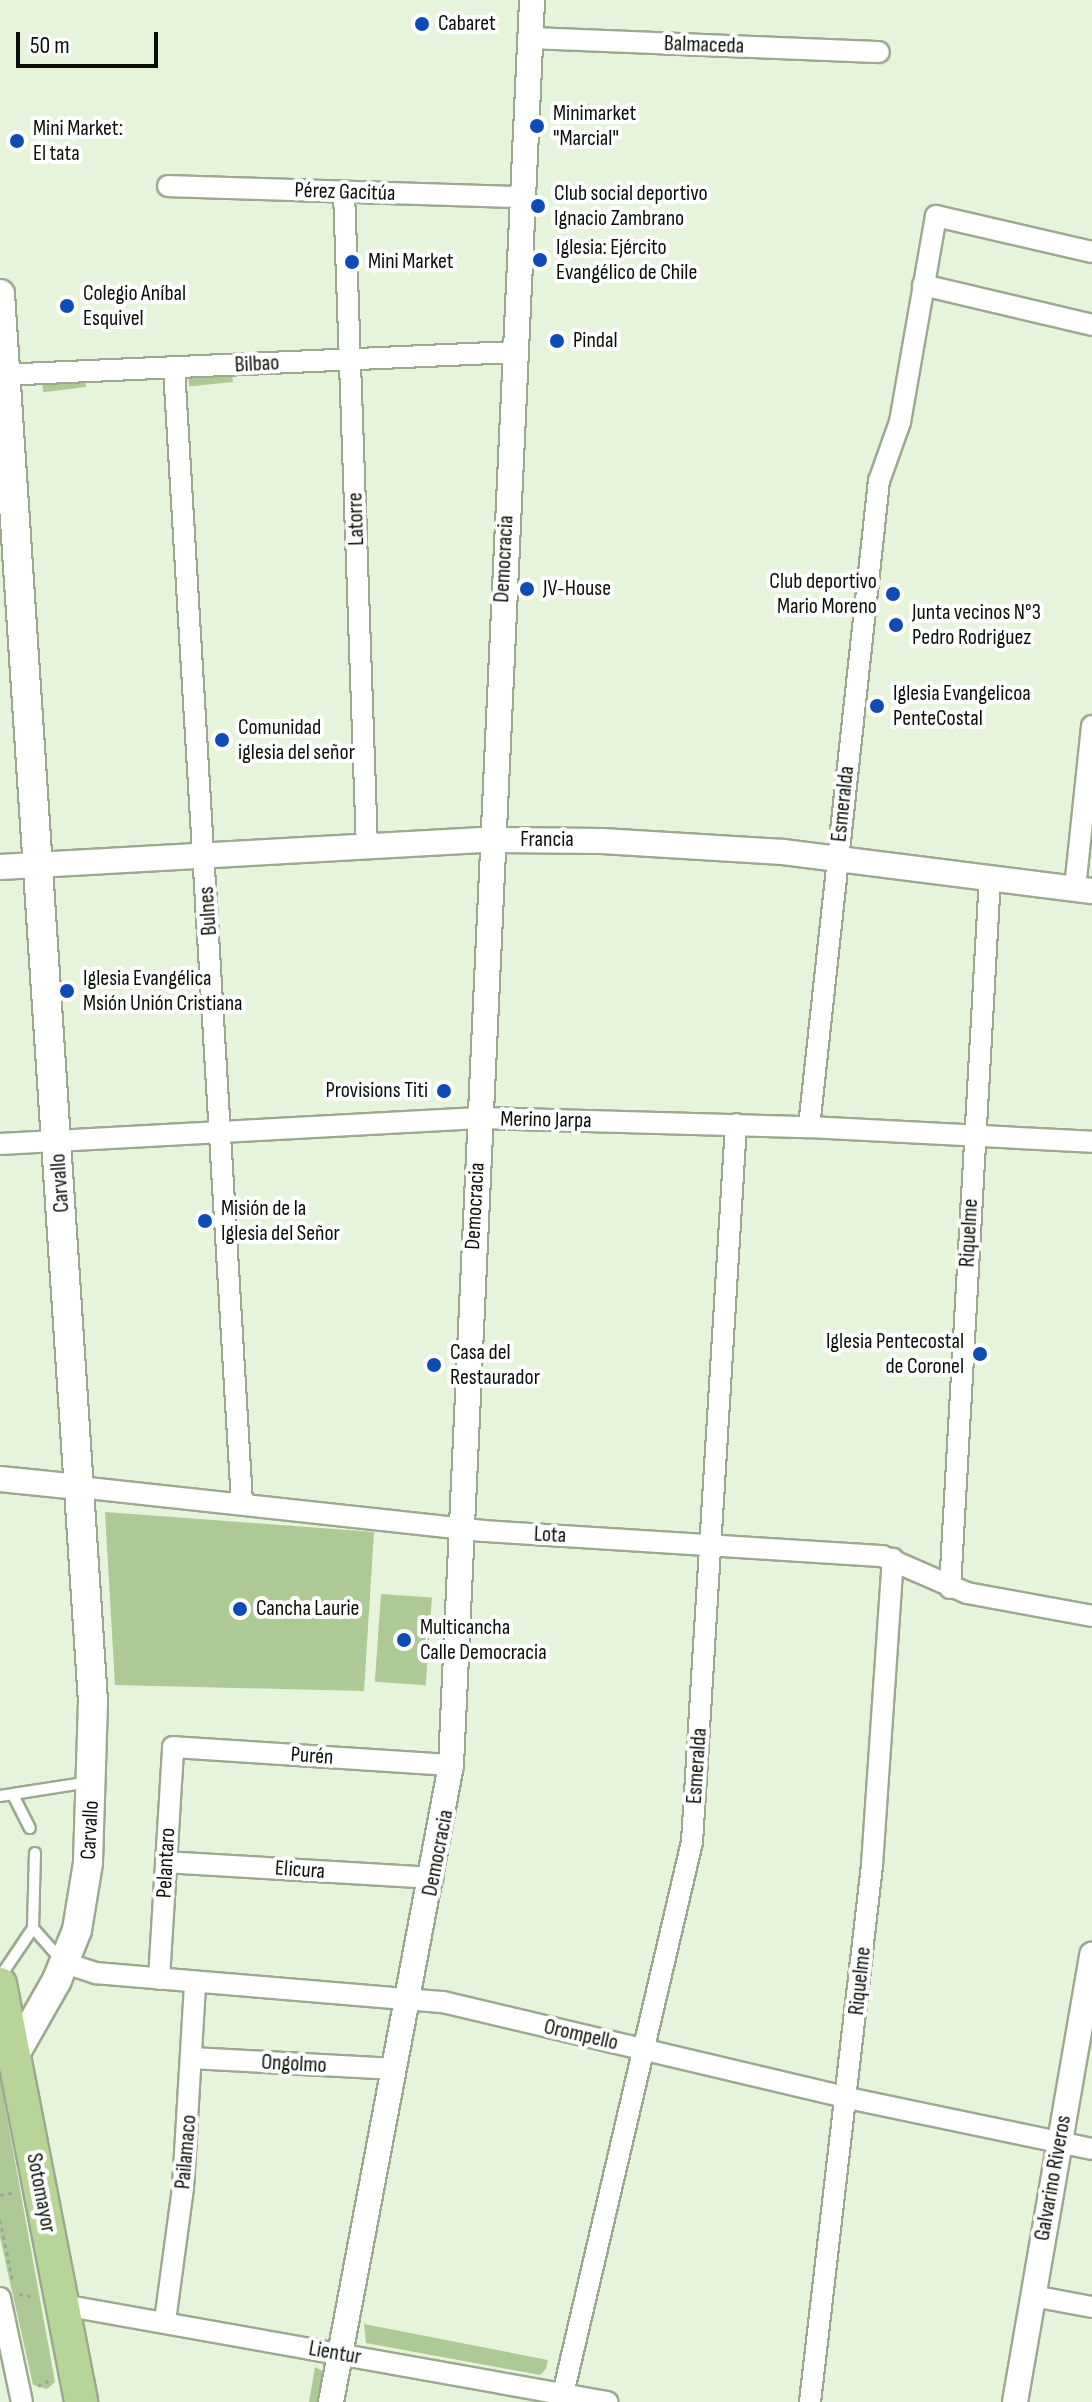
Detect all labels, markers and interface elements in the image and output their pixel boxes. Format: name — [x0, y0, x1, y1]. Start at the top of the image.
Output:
place label: Cabaret — [438, 11, 496, 37]
marker: Cabaret — [413, 15, 431, 33]
scale bar — [20, 16, 162, 66]
street label: Balmaceda — [663, 30, 745, 60]
text: 50 m — [30, 31, 70, 60]
place label: Minimarket "Marcial" — [553, 100, 636, 152]
place label: Mini Market: El tata — [33, 115, 123, 166]
marker: Minimarket "Marcial" — [528, 117, 546, 135]
marker: Mini Market: El tata — [8, 132, 26, 150]
street label: Pérez Gacitúa — [294, 177, 396, 207]
place label: Club social deportivo Ignacio Zambrano — [554, 180, 708, 232]
marker: Club social deportivo Ignacio Zambrano — [529, 197, 547, 215]
place label: Iglesia: Ejército Evangélico de Chile — [556, 234, 697, 286]
place label: Mini Market — [368, 249, 454, 275]
marker: Iglesia: Ejército Evangélico de Chile — [531, 251, 549, 269]
marker: Mini Market — [343, 253, 361, 271]
place label: Colegio Aníbal Esquivel — [83, 280, 186, 332]
marker: Colegio Aníbal Esquivel — [58, 297, 76, 315]
place label: Pindal — [573, 328, 618, 354]
marker: Pindal — [548, 332, 566, 350]
street label: Bilbao — [234, 350, 280, 378]
street label: Latorre — [342, 492, 370, 546]
street label: Democracia — [489, 515, 519, 603]
place label: Club deportivo Mario Moreno — [769, 568, 877, 620]
place label: JV-House — [543, 576, 611, 602]
marker: JV-House — [518, 580, 536, 598]
marker: Club deportivo Mario Moreno — [884, 585, 902, 603]
place label: Junta vecinos N°3 Pedro Rodriguez — [912, 599, 1041, 650]
marker: Junta vecinos N°3 Pedro Rodriguez — [887, 616, 905, 634]
place label: Iglesia Evangelicoa PenteCostal — [893, 680, 1031, 732]
marker: Iglesia Evangelicoa PenteCostal — [868, 697, 886, 715]
place label: Comunidad iglesia del señor — [238, 714, 355, 766]
marker: Comunidad iglesia del señor — [213, 731, 231, 749]
street label: Esmeralda — [826, 765, 860, 843]
street label: Francia — [520, 827, 574, 853]
street label: Bulnes — [193, 886, 223, 936]
place label: Iglesia Evangélica Msión Unión Cristiana — [83, 965, 243, 1016]
marker: Iglesia Evangélica Msión Unión Cristiana — [58, 982, 76, 1000]
place label: Provisions Titi — [325, 1078, 428, 1104]
marker: Provisions Titi — [435, 1082, 453, 1100]
street label: Merino Jarpa — [500, 1106, 592, 1134]
street label: Carvallo — [45, 1153, 75, 1213]
street label: Democracia — [460, 1162, 490, 1250]
place label: Misión de la Iglesia del Señor — [221, 1195, 340, 1246]
street label: Riquelme — [954, 1198, 984, 1268]
marker: Misión de la Iglesia del Señor — [196, 1212, 214, 1230]
place label: Iglesia Pentecostal de Coronel — [826, 1328, 964, 1380]
place label: Casa del Restaurador — [450, 1339, 540, 1390]
marker: Iglesia Pentecostal de Coronel — [971, 1345, 989, 1363]
marker: Casa del Restaurador — [425, 1356, 443, 1374]
street label: Lota — [533, 1521, 567, 1549]
place label: Cancha Laurie — [256, 1596, 359, 1622]
marker: Cancha Laurie — [231, 1600, 249, 1618]
place label: Multicancha Calle Democracia — [420, 1614, 547, 1666]
marker: Multicancha Calle Democracia — [395, 1631, 413, 1649]
street label: Esmeralda — [681, 1727, 713, 1805]
street label: Purén — [290, 1741, 334, 1771]
street label: Carvallo — [75, 1800, 105, 1860]
street label: Democracia — [417, 1808, 459, 1898]
street label: Pelantaro — [151, 1827, 181, 1899]
street label: Elicura — [274, 1855, 326, 1885]
street label: Riquelme — [843, 1946, 877, 2016]
street label: Orompello — [541, 2014, 621, 2056]
street label: Ongolmo — [261, 2049, 327, 2079]
street label: Galvarino Riveros — [1029, 2113, 1077, 2243]
street label: Pailamaco — [170, 2114, 202, 2190]
street label: Sotomayor — [20, 2151, 62, 2235]
street label: Lientur — [307, 2335, 363, 2371]

